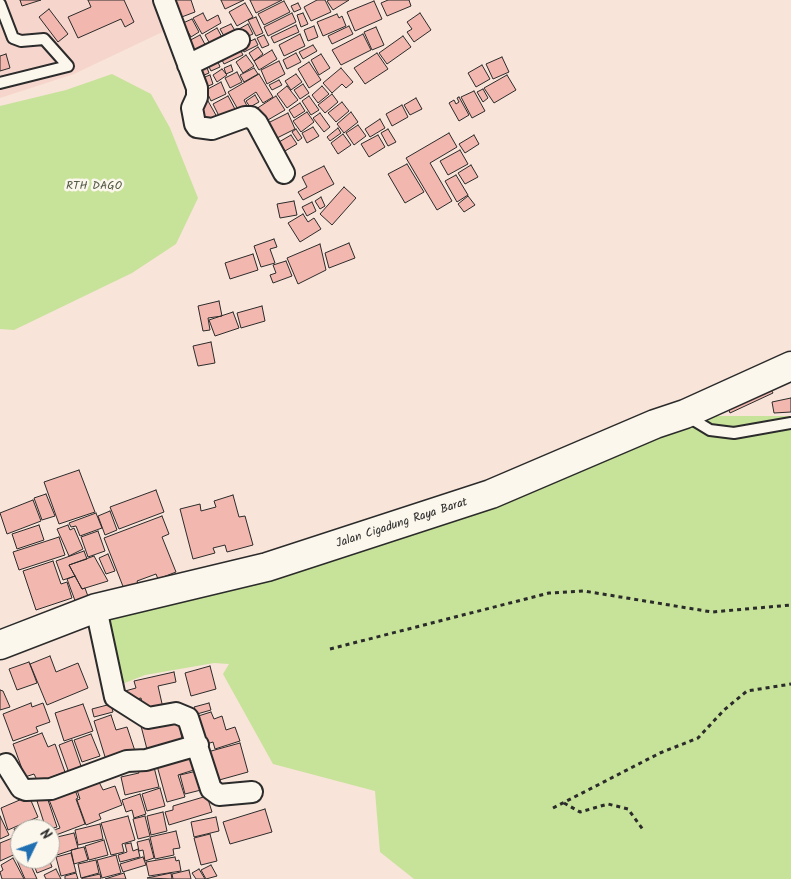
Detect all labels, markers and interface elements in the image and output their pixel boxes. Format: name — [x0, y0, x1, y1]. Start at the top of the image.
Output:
park label: RTH DAGO — [66, 180, 122, 194]
street label: Jalan Cigadung Raya Barat — [334, 496, 470, 552]
north arrow — [10, 819, 60, 869]
text: N — [34, 824, 57, 845]

